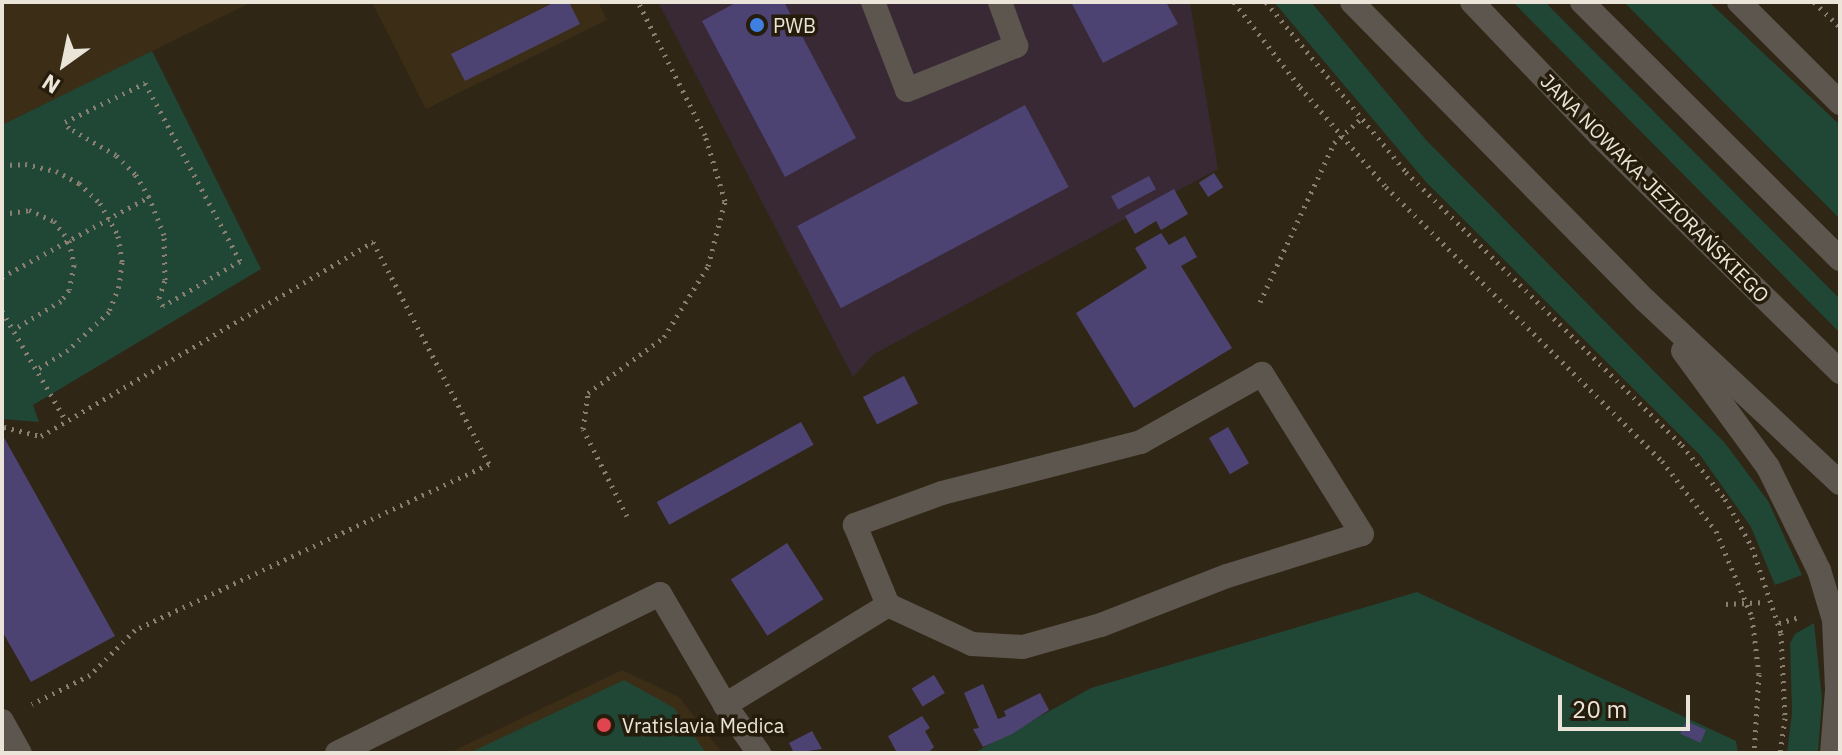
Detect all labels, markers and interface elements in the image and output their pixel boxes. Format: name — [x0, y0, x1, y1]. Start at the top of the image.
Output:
place label: PWB — [773, 13, 816, 37]
marker: PWB — [748, 16, 766, 34]
north arrow — [24, 24, 104, 104]
text: N — [36, 68, 65, 101]
street label: JANA NOWAKA-JEZIORAŃSKIEGO — [1536, 69, 1774, 307]
scale bar — [1562, 679, 1694, 729]
text: 20 m — [1572, 693, 1627, 725]
place label: Vratislavia Medica — [622, 713, 784, 737]
marker: Vratislavia Medica — [593, 714, 615, 736]

